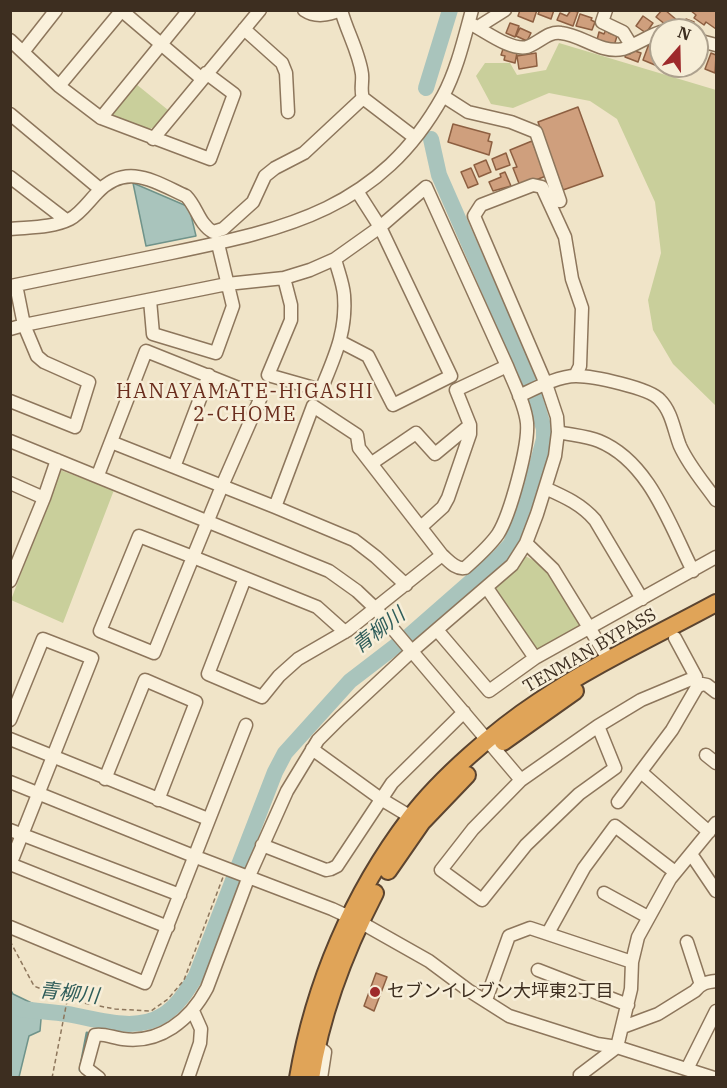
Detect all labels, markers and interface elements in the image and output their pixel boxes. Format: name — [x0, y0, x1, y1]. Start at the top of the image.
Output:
north arrow — [649, 18, 709, 78]
text: N — [675, 21, 694, 45]
district label: HANAYAMATE-HIGASHI 2-CHOME — [116, 380, 374, 427]
water label: 青柳川 — [348, 603, 410, 659]
street label: TENMAN BYPASS — [520, 604, 660, 698]
water label: 青柳川 — [38, 979, 100, 1009]
place label: セブンイレブン大坪東2丁目 — [387, 981, 614, 1003]
marker: セブンイレブン大坪東2丁目 — [368, 985, 382, 999]

